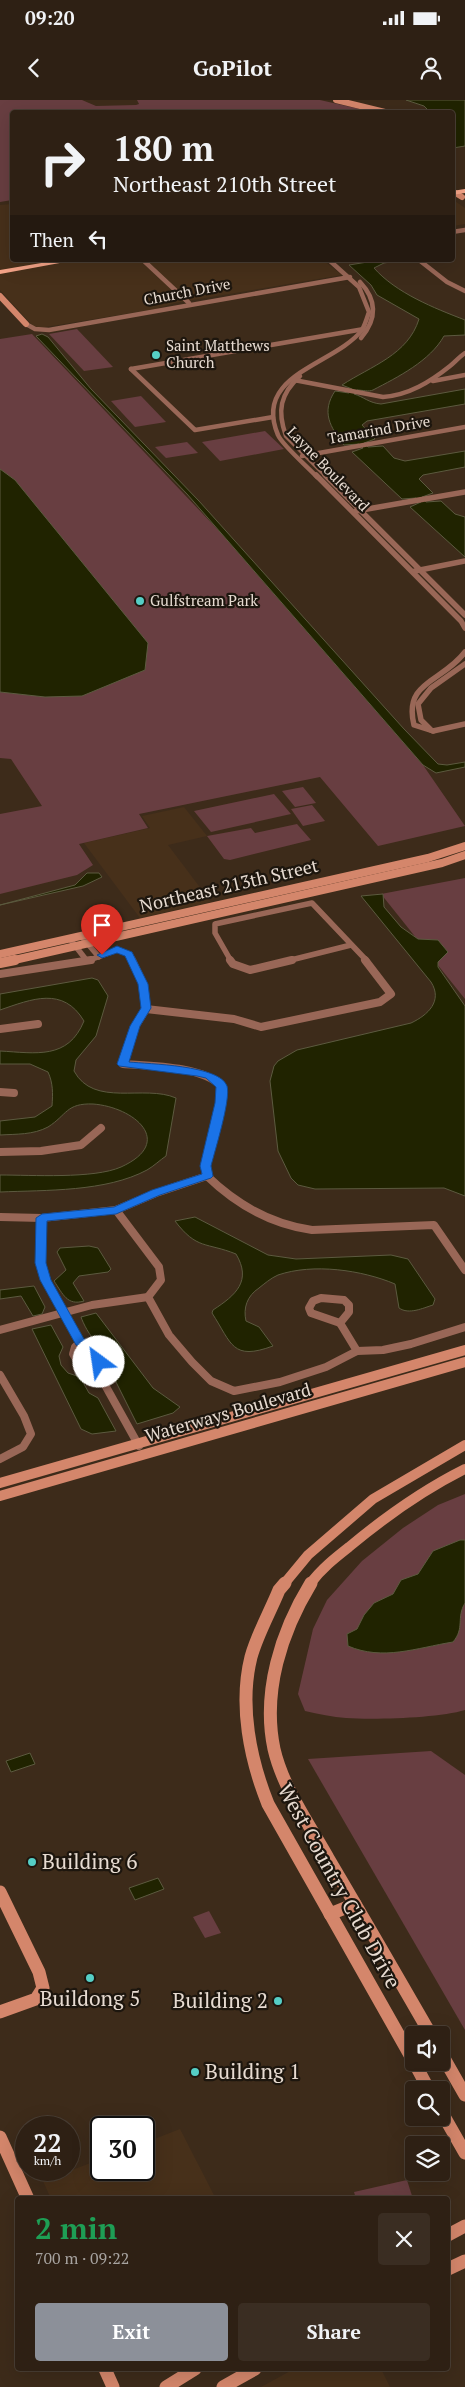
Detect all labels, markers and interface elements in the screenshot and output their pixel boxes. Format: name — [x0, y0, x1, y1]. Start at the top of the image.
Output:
text: 09:20 — [25, 5, 74, 30]
text: GoPilot — [193, 53, 272, 82]
icon: back — [20, 54, 48, 82]
icon: person — [417, 54, 445, 82]
text: 180 m — [113, 125, 214, 171]
icon: right — [30, 130, 95, 195]
text: Northeast 210th Street — [113, 169, 336, 198]
icon: left — [84, 225, 112, 253]
text: Then — [30, 227, 74, 252]
street label: Church Drive — [142, 273, 232, 309]
place label: Saint Matthews Church — [166, 335, 270, 372]
marker: Saint Matthews Church — [150, 349, 162, 361]
street label: Tamarind Drive — [326, 410, 432, 448]
street label: Layne Boulevard — [283, 422, 374, 515]
place label: Gulfstream Park — [150, 590, 258, 610]
marker: Gulfstream Park — [134, 595, 146, 607]
street label: Northeast 213th Street — [137, 853, 321, 917]
pin — [81, 904, 123, 955]
icon: arrive — [88, 911, 116, 939]
position arrow — [72, 1335, 124, 1387]
street label: Waterways Boulevard — [142, 1377, 314, 1447]
street label: West Country Club Drive — [272, 1778, 408, 1993]
place label: Building 6 — [42, 1847, 137, 1875]
marker: Building 6 — [26, 1856, 38, 1868]
marker: Buildong 5 — [84, 1972, 96, 1984]
place label: Buildong 5 — [40, 1984, 140, 2012]
place label: Building 2 — [173, 1986, 268, 2014]
marker: Building 2 — [272, 1995, 284, 2007]
map controls — [405, 2026, 450, 2181]
button: sound — [405, 2026, 450, 2071]
place label: Building 1 — [205, 2057, 300, 2085]
marker: Building 1 — [189, 2066, 201, 2078]
button: search — [405, 2081, 450, 2126]
speed limit sign: 30 — [90, 2116, 155, 2181]
text: 22 — [33, 2126, 62, 2159]
button: layers — [405, 2136, 450, 2181]
text: km/h — [34, 2153, 61, 2168]
text: 2 min — [35, 2208, 117, 2248]
button: close — [378, 2213, 430, 2265]
text: 700 m · 09:22 — [35, 2247, 129, 2269]
button: Exit — [35, 2303, 228, 2361]
button: Share — [238, 2303, 430, 2361]

